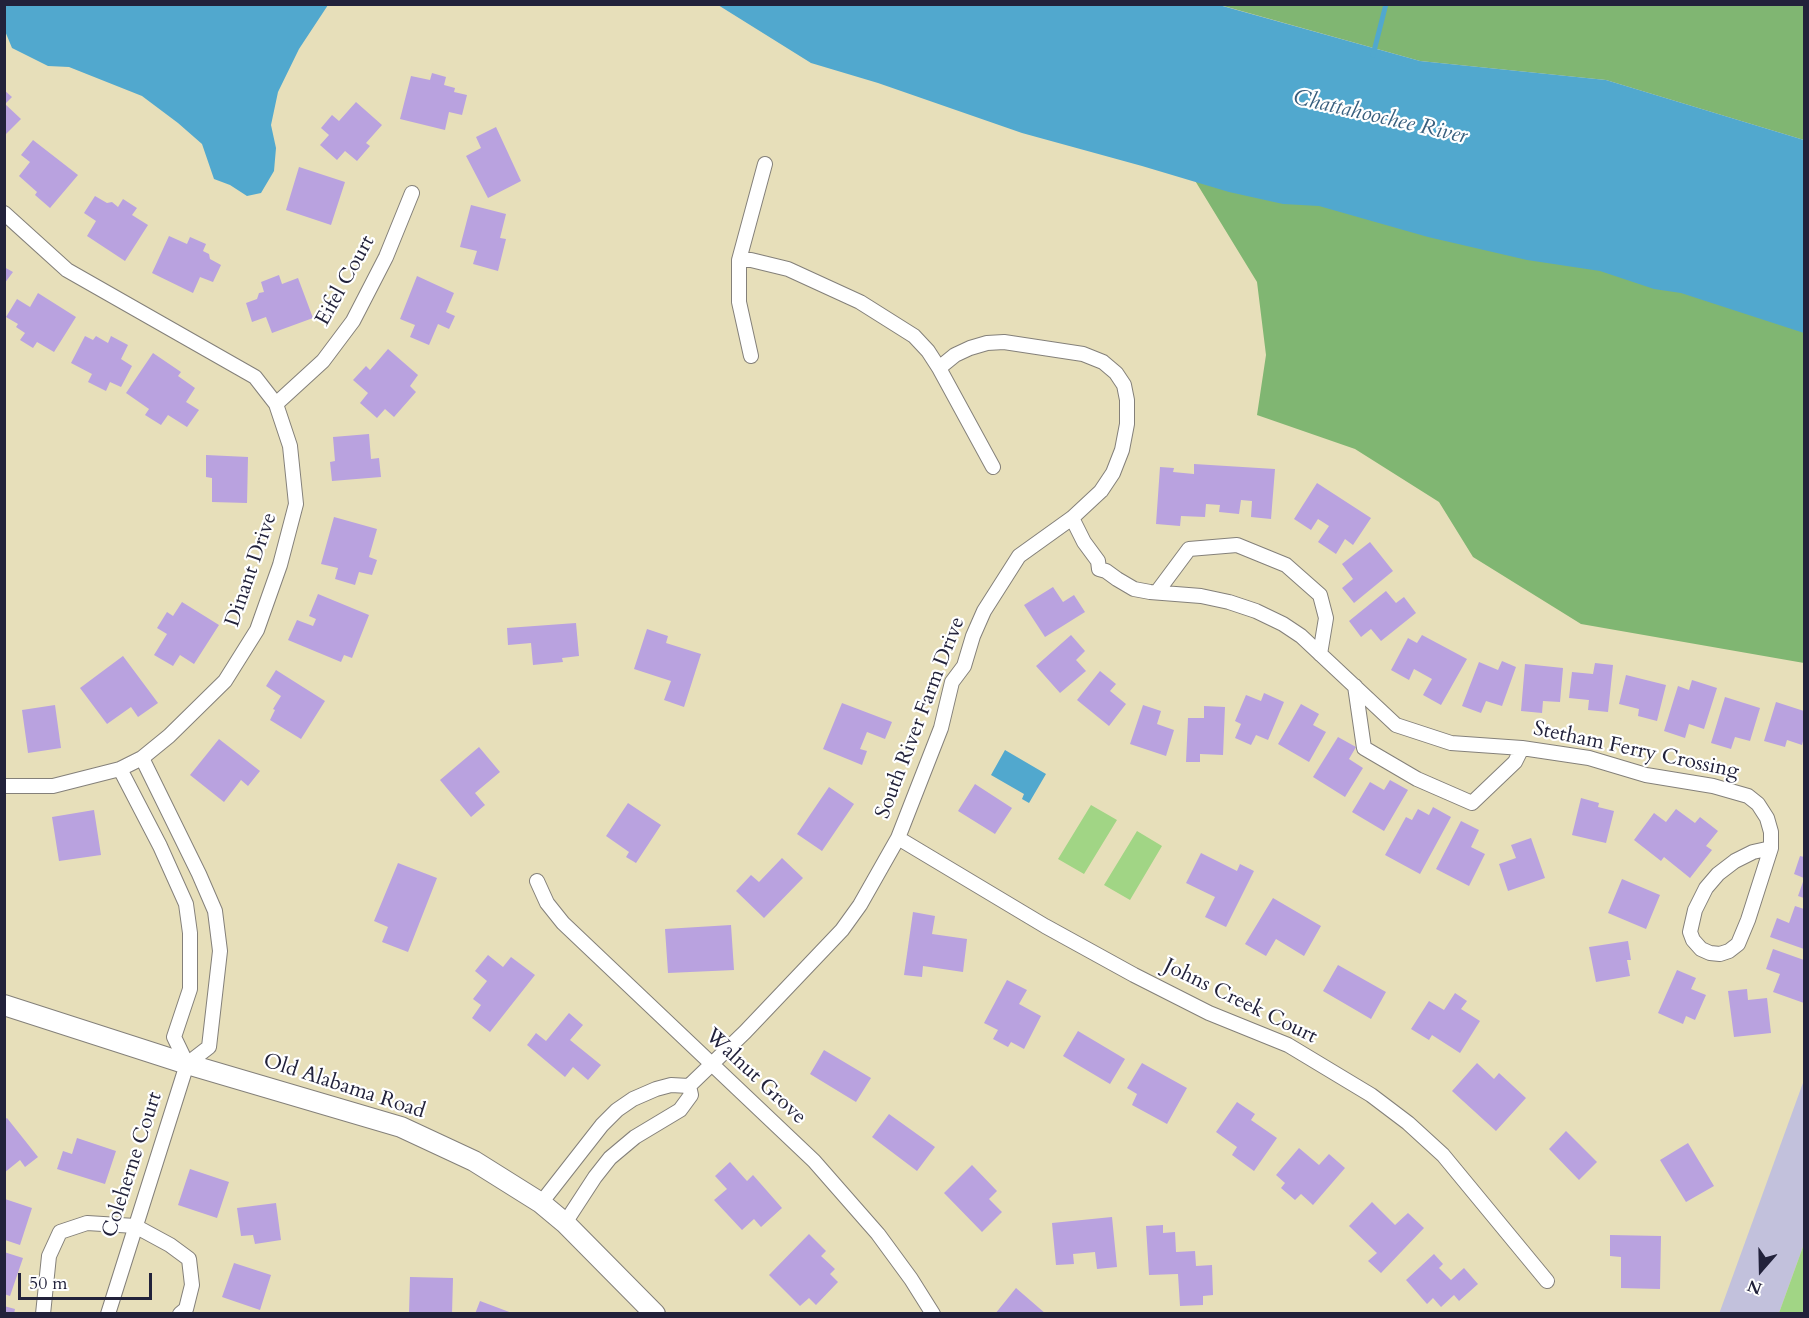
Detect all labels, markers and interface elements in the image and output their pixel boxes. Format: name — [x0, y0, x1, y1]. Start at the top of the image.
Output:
water label: Chattahoochee River — [1290, 85, 1470, 151]
street label: Eifel Court — [311, 232, 381, 330]
street label: Dinant Drive — [221, 510, 283, 630]
street label: South River Farm Drive — [871, 614, 971, 822]
street label: Stetham Ferry Crossing — [1531, 717, 1741, 785]
street label: Johns Creek Court — [1159, 954, 1321, 1050]
street label: Walnut Grove — [699, 1024, 811, 1130]
street label: Old Alabama Road — [260, 1049, 428, 1125]
street label: Coleherne Court — [98, 1089, 168, 1241]
north arrow — [1731, 1240, 1791, 1300]
scale bar — [21, 1261, 154, 1299]
text: 50 m — [29, 1271, 68, 1296]
text: N — [1745, 1274, 1765, 1300]

